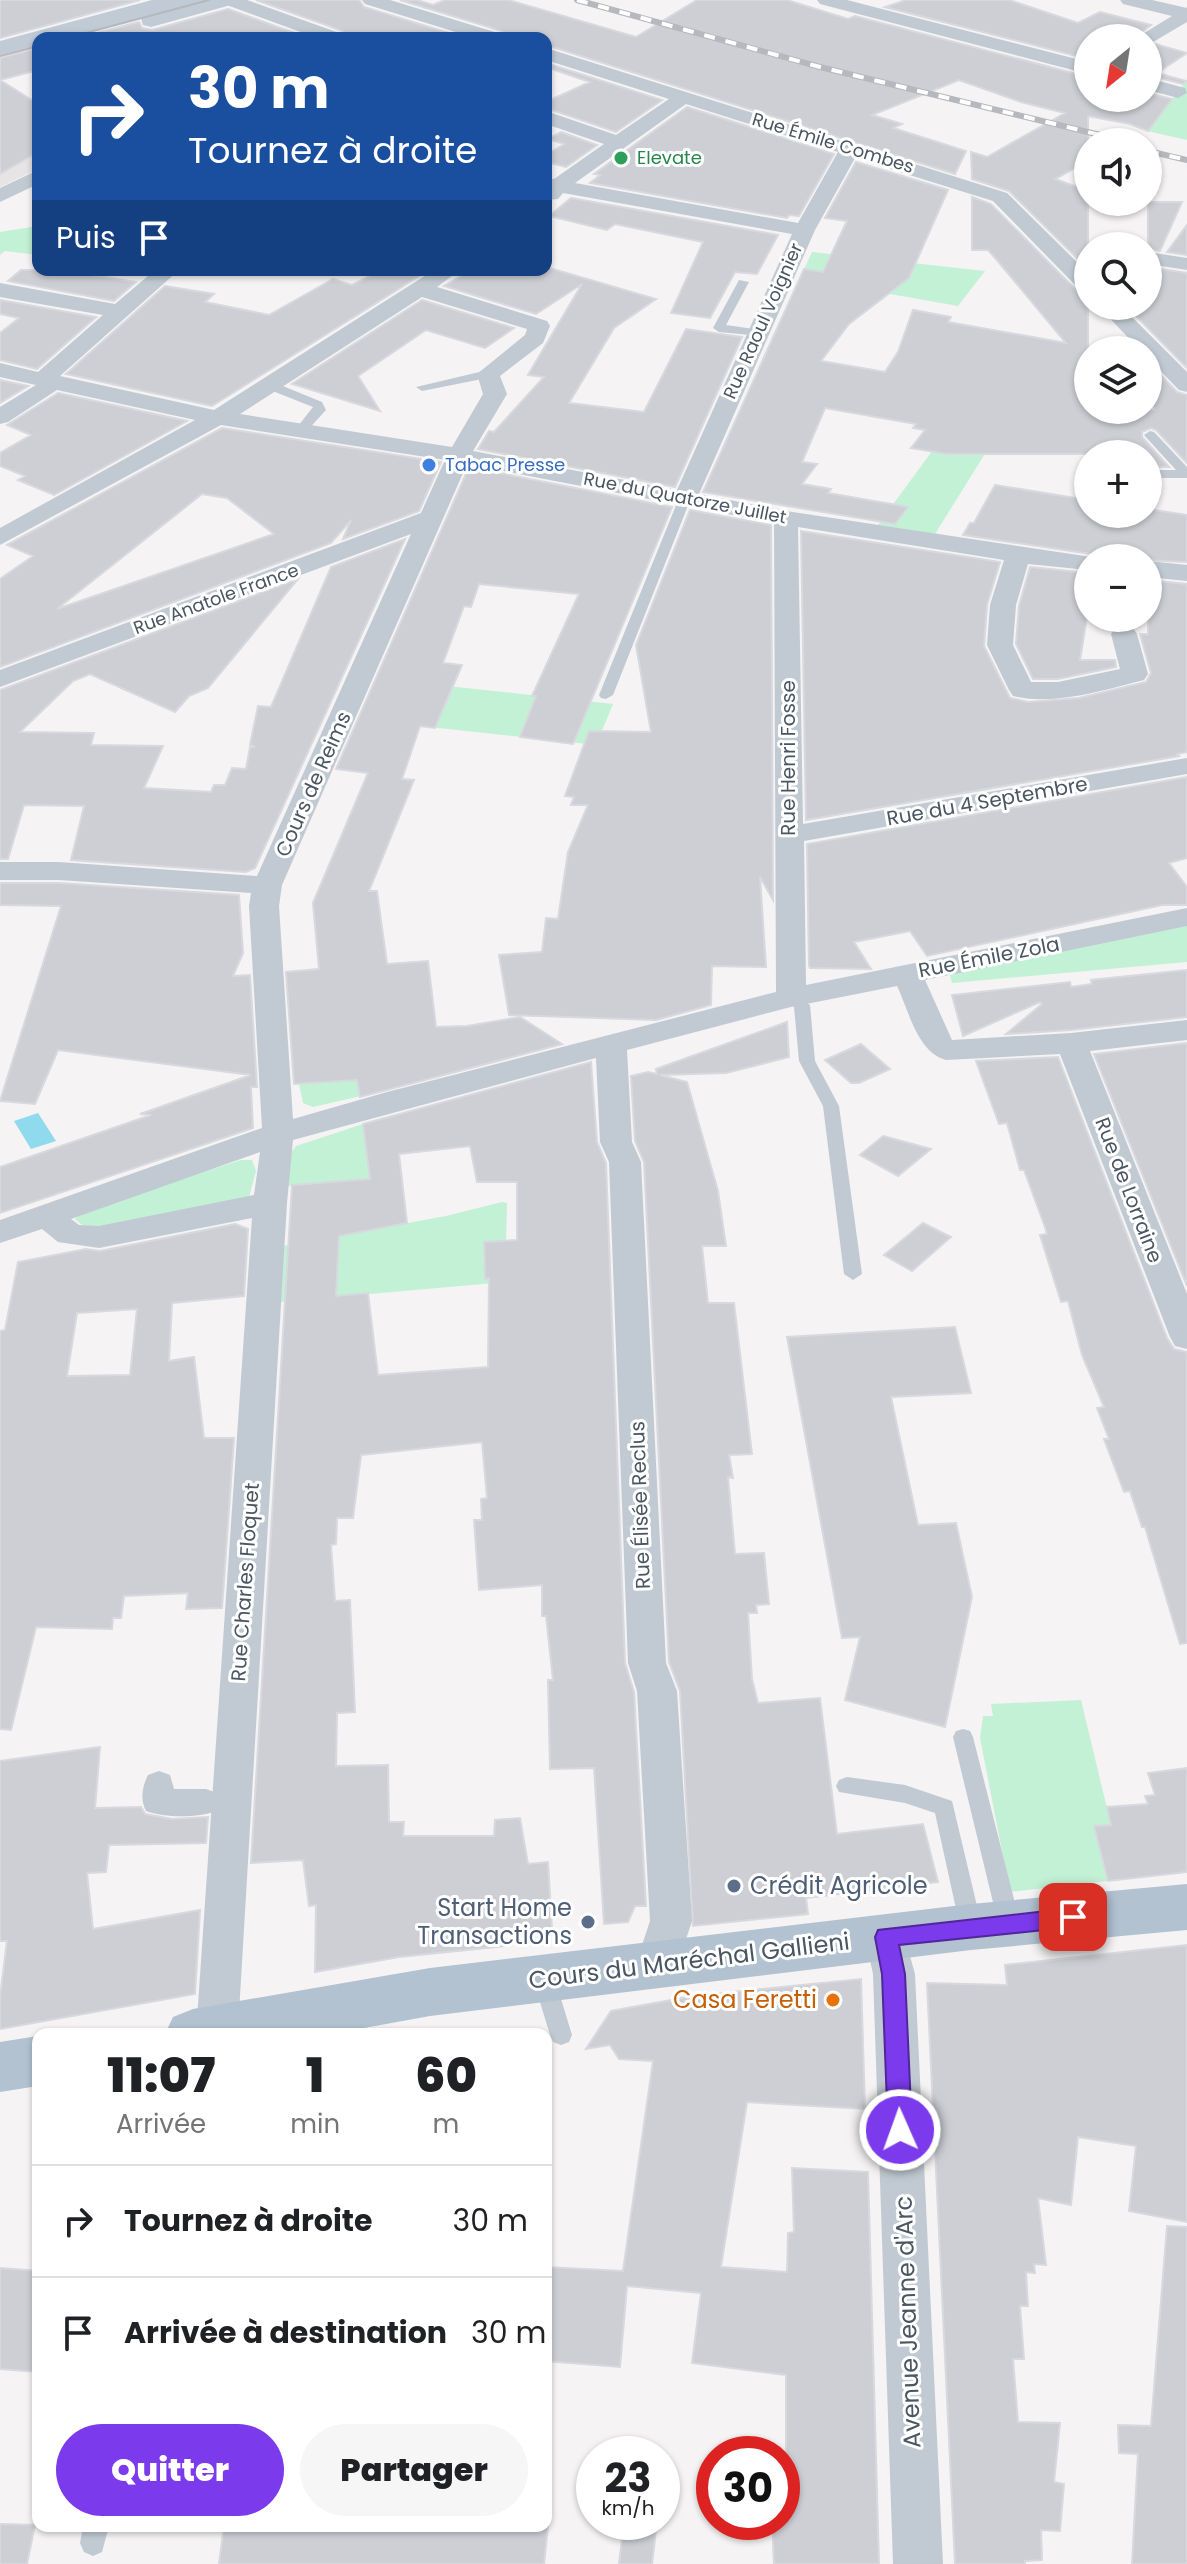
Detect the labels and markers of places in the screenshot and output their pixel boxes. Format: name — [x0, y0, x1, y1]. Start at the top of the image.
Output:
place label: Elevate — [637, 145, 702, 170]
marker: Elevate — [612, 149, 630, 167]
place label: Tabac Presse — [445, 452, 565, 477]
marker: Tabac Presse — [420, 456, 438, 474]
place label: Crédit Agricole — [750, 1869, 928, 1902]
marker: Crédit Agricole — [725, 1877, 743, 1895]
pin — [1039, 1883, 1107, 1951]
place label: Start Home Transactions — [417, 1891, 572, 1952]
marker: Start Home Transactions — [579, 1913, 597, 1931]
place label: Casa Feretti — [673, 1983, 817, 2016]
marker: Casa Feretti — [824, 1991, 842, 2009]

